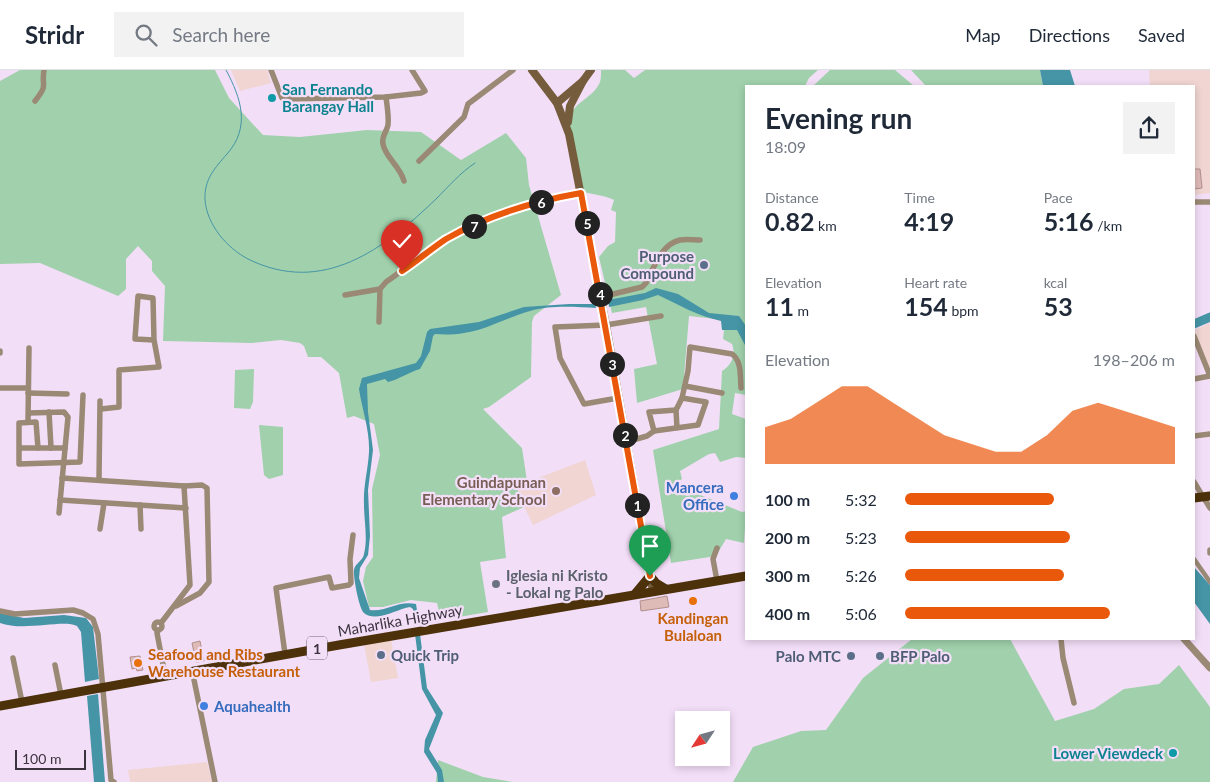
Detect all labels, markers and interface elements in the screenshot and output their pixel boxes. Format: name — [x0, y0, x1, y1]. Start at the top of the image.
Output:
search box — [114, 12, 464, 57]
text: Stridr — [25, 20, 84, 49]
icon: search — [132, 21, 160, 49]
text: Search here — [172, 23, 270, 46]
text: Map — [965, 24, 1001, 46]
text: Directions — [1029, 24, 1110, 46]
text: Saved — [1138, 24, 1185, 46]
place label: San Fernando Barangay Hall — [282, 80, 374, 115]
marker: San Fernando Barangay Hall — [266, 92, 278, 104]
text: Evening run — [765, 101, 912, 135]
button: share — [1123, 102, 1175, 154]
text: 18:09 — [765, 137, 806, 156]
text: Distance — [765, 189, 819, 206]
text: Time — [904, 189, 935, 206]
text: Pace — [1044, 189, 1073, 206]
pin: 6 — [528, 190, 554, 214]
text: 6 — [537, 194, 546, 211]
text: 0.82 — [765, 206, 814, 236]
text: 4:19 — [904, 206, 954, 236]
text: 5:16 — [1044, 206, 1094, 236]
pin: 5 — [574, 210, 600, 236]
pin: 7 — [462, 214, 486, 238]
text: 5 — [583, 215, 592, 232]
text: km — [814, 217, 837, 234]
text: /km — [1094, 217, 1122, 234]
text: 7 — [470, 218, 479, 235]
pin — [381, 220, 423, 271]
icon: check — [388, 227, 416, 255]
place label: Purpose Compound — [620, 247, 694, 282]
marker: Purpose Compound — [698, 259, 710, 271]
text: Elevation — [765, 274, 822, 291]
text: Heart rate — [904, 274, 967, 291]
text: kcal — [1044, 274, 1067, 291]
pin: 4 — [588, 282, 612, 306]
text: 4 — [596, 286, 605, 303]
text: 11 — [765, 291, 794, 321]
text: 154 — [904, 291, 948, 321]
text: 53 — [1044, 291, 1073, 321]
text: m — [794, 302, 809, 319]
text: bpm — [948, 302, 979, 319]
text: Elevation — [765, 350, 830, 369]
text: 198–206 m — [1093, 350, 1175, 369]
pin: 3 — [600, 352, 624, 376]
text: 3 — [608, 356, 617, 373]
pin: 2 — [612, 422, 638, 448]
text: 2 — [621, 427, 630, 444]
place label: Guindapunan Elementary School — [422, 473, 546, 508]
place label: Mancera Office — [666, 478, 724, 513]
marker: Guindapunan Elementary School — [550, 485, 562, 497]
marker: Mancera Office — [728, 490, 740, 502]
text: 100 m — [765, 490, 810, 509]
text: 5:32 — [845, 490, 877, 509]
pin: 1 — [624, 492, 650, 518]
text: 1 — [633, 497, 642, 514]
pin — [629, 525, 671, 576]
text: 200 m — [765, 528, 810, 547]
text: 5:23 — [845, 528, 877, 547]
icon: arrive — [636, 532, 664, 560]
place label: Iglesia ni Kristo - Lokal ng Palo — [506, 566, 608, 601]
text: 300 m — [765, 566, 810, 585]
text: 5:26 — [845, 566, 877, 585]
marker: Iglesia ni Kristo - Lokal ng Palo — [490, 578, 502, 590]
marker: Kandingan Bulaloan — [687, 595, 699, 607]
street label: Maharlika Highway — [336, 600, 464, 640]
text: 400 m — [765, 604, 810, 623]
text: 5:06 — [845, 604, 877, 623]
place label: Kandingan Bulaloan — [657, 609, 729, 644]
road number: 1 — [307, 636, 327, 660]
place label: Seafood and Ribs Warehouse Restaurant — [148, 645, 300, 680]
place label: Quick Trip — [391, 646, 459, 664]
place label: Palo MTC — [776, 647, 841, 665]
place label: BFP Palo — [890, 647, 950, 665]
marker: Quick Trip — [375, 649, 387, 661]
marker: Palo MTC — [845, 650, 857, 662]
marker: BFP Palo — [874, 650, 886, 662]
marker: Seafood and Ribs Warehouse Restaurant — [132, 657, 144, 669]
place label: Aquahealth — [213, 697, 291, 715]
marker: Aquahealth — [198, 700, 210, 712]
north arrow — [675, 711, 730, 766]
map controls — [675, 711, 730, 766]
place label: Lower Viewdeck — [1053, 744, 1164, 762]
scale bar — [15, 747, 86, 770]
marker: Lower Viewdeck — [1167, 747, 1179, 759]
text: 100 m — [22, 750, 61, 767]

